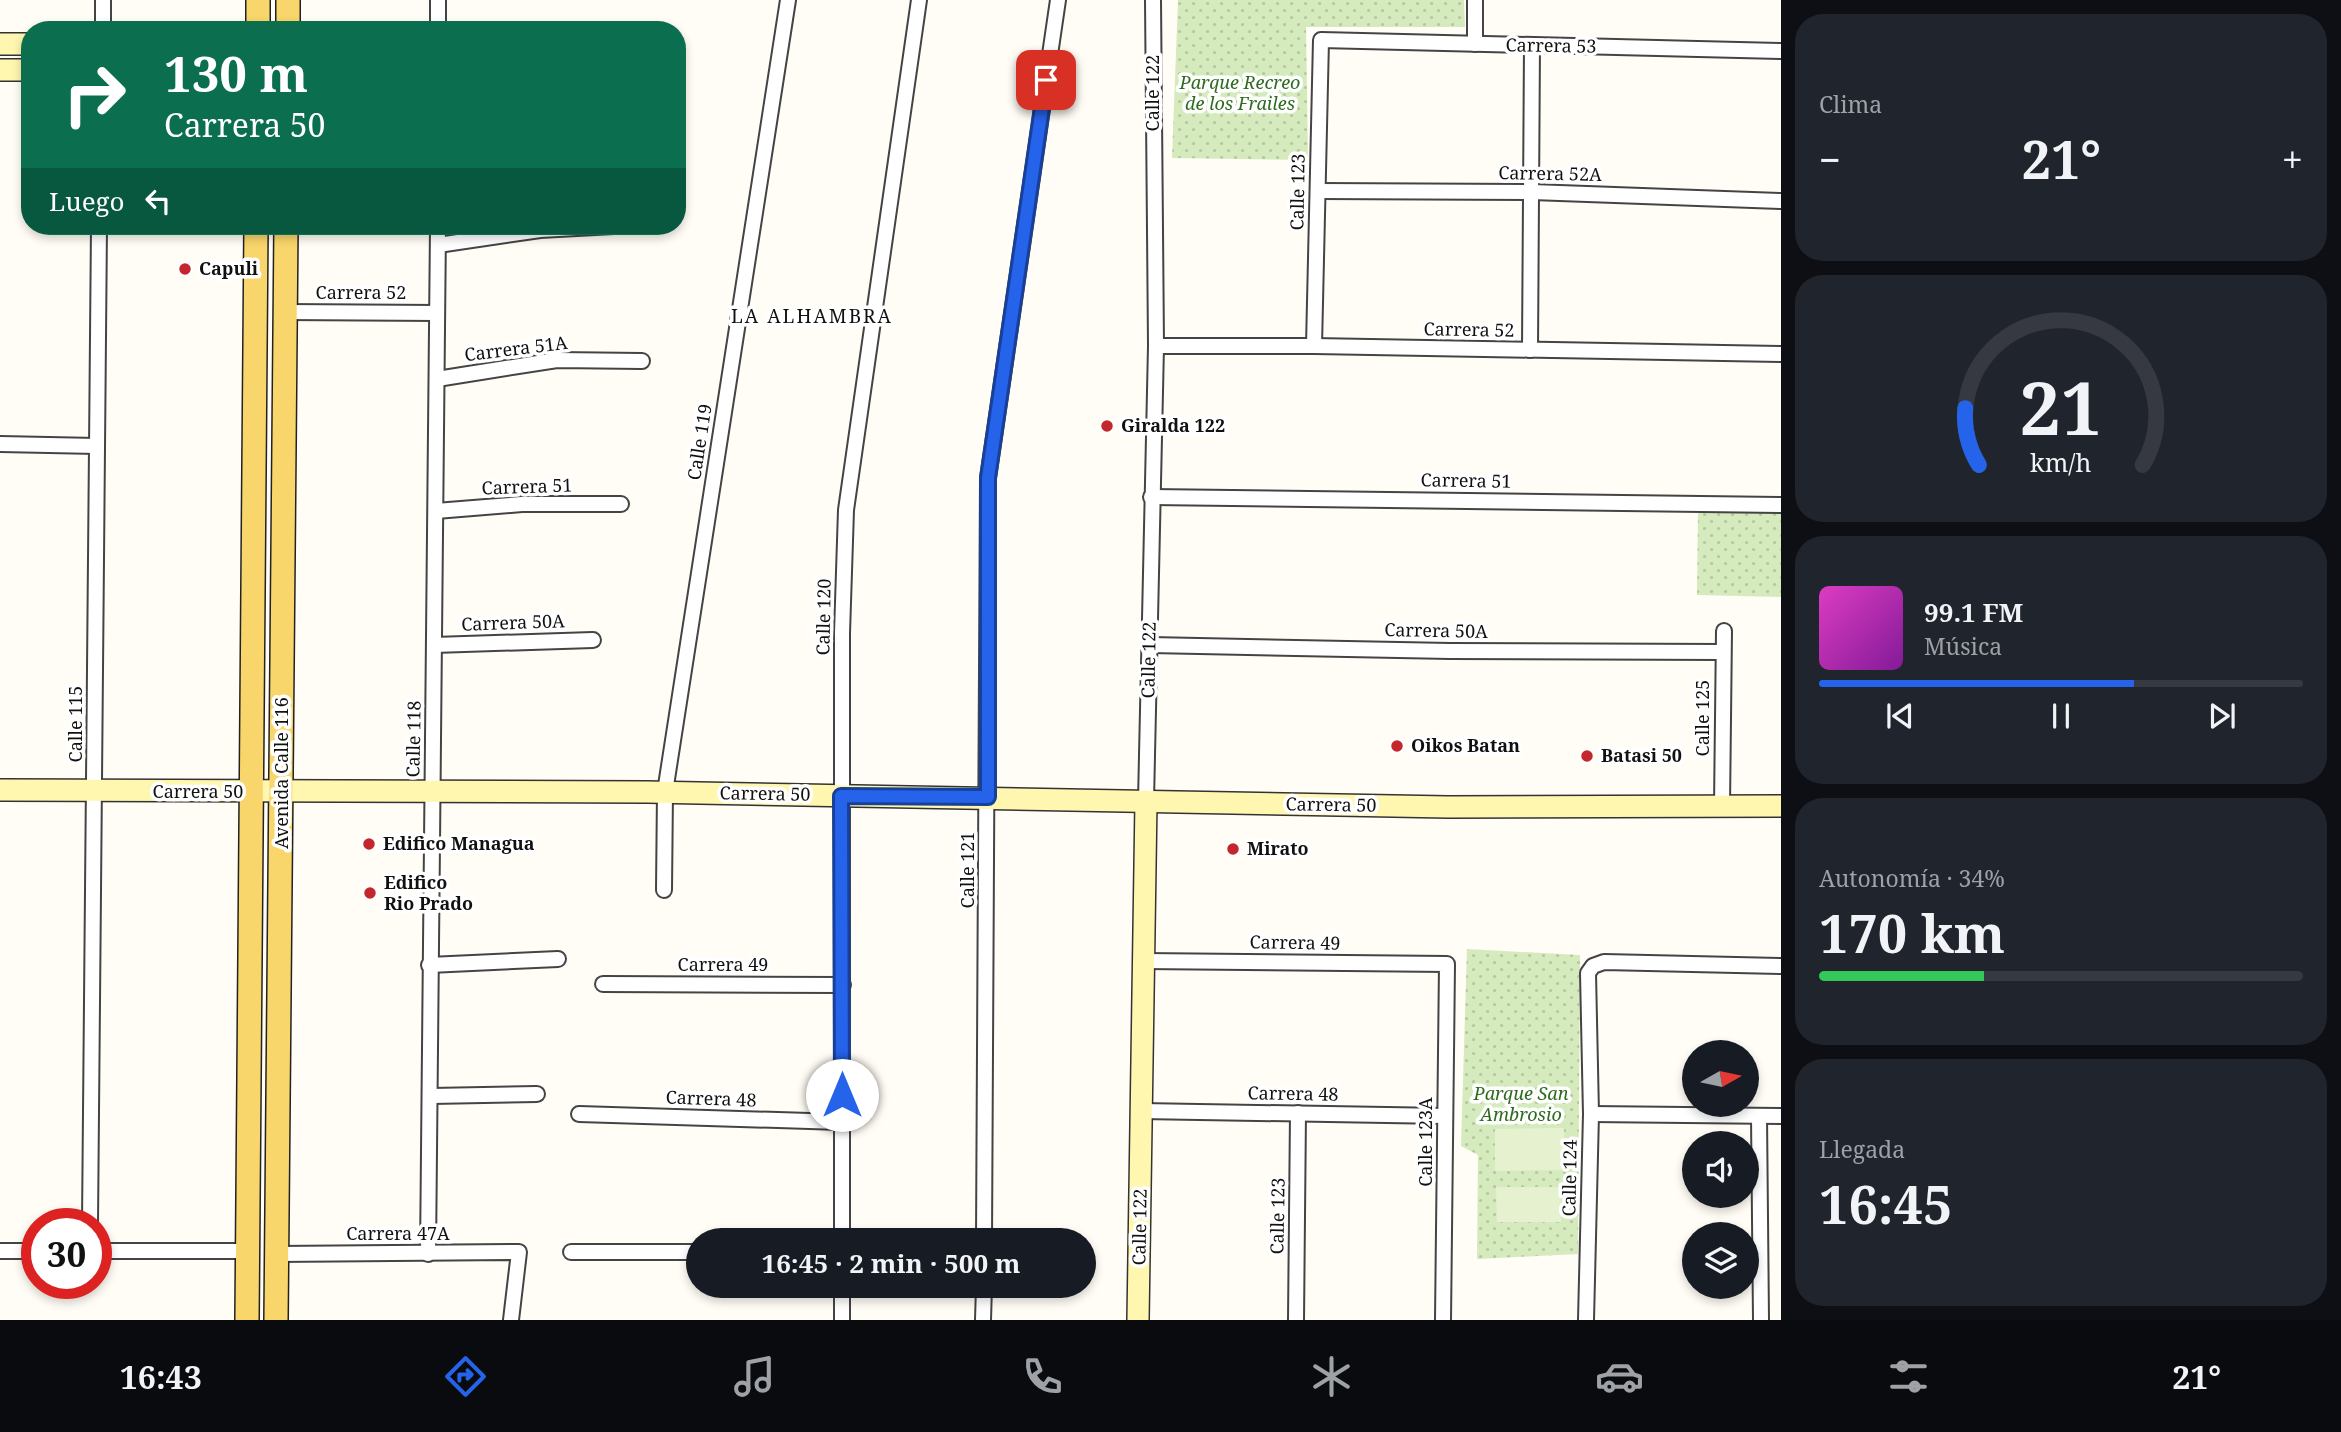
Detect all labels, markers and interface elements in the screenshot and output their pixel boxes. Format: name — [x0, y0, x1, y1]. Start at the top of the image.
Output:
street label: Carrera 53 — [1505, 32, 1597, 58]
text: 130 m — [164, 40, 308, 106]
icon: right — [49, 49, 140, 140]
pin — [1016, 50, 1076, 110]
street label: Calle 122 — [1140, 55, 1164, 131]
icon: arrive — [1027, 61, 1065, 99]
park label: Parque Recreo de los Frailes — [1179, 70, 1300, 115]
text: Clima — [1819, 88, 1882, 120]
text: Carrera 50 — [164, 103, 325, 146]
text: 21° — [2022, 123, 2101, 194]
text: − — [1819, 133, 1841, 185]
text: + — [2282, 133, 2303, 185]
street label: Calle 123 — [1284, 153, 1310, 231]
street label: Carrera 52A — [1498, 160, 1602, 186]
icon: left — [139, 182, 177, 220]
text: Luego — [49, 183, 125, 219]
place label: Capuli — [199, 256, 259, 280]
marker: Capuli — [177, 261, 193, 277]
street label: Carrera 52 — [316, 280, 406, 304]
district label: LA ALHAMBRA — [731, 303, 893, 329]
street label: Carrera 52 — [1423, 316, 1515, 342]
street label: Carrera 51A — [463, 330, 569, 366]
text: 21 — [2020, 357, 2102, 456]
street label: Calle 119 — [681, 402, 717, 482]
place label: Giralda 122 — [1121, 413, 1225, 437]
marker: Giralda 122 — [1099, 418, 1115, 434]
text: km/h — [2030, 445, 2092, 479]
street label: Carrera 51 — [1420, 467, 1512, 493]
street label: Carrera 51 — [481, 472, 573, 500]
street label: Calle 120 — [810, 578, 836, 656]
text: 99.1 FM — [1924, 594, 2023, 630]
street label: Carrera 50A — [461, 608, 565, 636]
street label: Carrera 50A — [1384, 617, 1488, 643]
street label: Calle 122 — [1135, 621, 1161, 699]
text: Música — [1924, 630, 2002, 662]
street label: Calle 125 — [1690, 680, 1714, 756]
street label: Calle 115 — [63, 686, 87, 762]
street label: Avenida Calle 116 — [269, 697, 293, 849]
icon: previous — [1881, 697, 1919, 735]
icon: pause — [2042, 697, 2080, 735]
icon: next — [2203, 697, 2241, 735]
street label: Calle 118 — [400, 700, 426, 778]
place label: Oikos Batan — [1411, 733, 1520, 757]
marker: Oikos Batan — [1389, 738, 1405, 754]
place label: Batasi 50 — [1601, 743, 1682, 767]
marker: Batasi 50 — [1579, 748, 1595, 764]
street label: Carrera 50 — [153, 779, 243, 803]
street label: Carrera 50 — [719, 780, 811, 806]
street label: Carrera 50 — [1285, 791, 1377, 817]
place label: Edifico Managua — [383, 831, 535, 855]
street label: Calle 121 — [955, 832, 979, 908]
marker: Edifico Managua — [361, 836, 377, 852]
place label: Mirato — [1247, 836, 1309, 860]
marker: Mirato — [1225, 841, 1241, 857]
text: Autonomía · 34% — [1819, 862, 2005, 894]
place label: Edifico Rio Prado — [384, 870, 473, 915]
marker: Edifico Rio Prado — [362, 885, 378, 901]
text: 170 km — [1819, 897, 2005, 968]
street label: Carrera 49 — [1249, 929, 1341, 955]
street label: Carrera 49 — [678, 952, 768, 976]
north arrow — [1682, 1040, 1759, 1116]
map controls — [1682, 1040, 1759, 1299]
position arrow — [805, 1058, 879, 1132]
street label: Carrera 48 — [1247, 1080, 1339, 1106]
park label: Parque San Ambrosio — [1472, 1081, 1569, 1126]
street label: Carrera 48 — [665, 1084, 757, 1112]
street label: Calle 123A — [1413, 1097, 1437, 1187]
button: sound — [1682, 1131, 1759, 1208]
text: Llegada — [1819, 1133, 1905, 1165]
street label: Calle 124 — [1556, 1139, 1582, 1217]
text: 16:45 — [1819, 1168, 1952, 1239]
street label: Calle 123 — [1264, 1177, 1290, 1255]
street label: Calle 122 — [1126, 1188, 1152, 1266]
speed limit sign: 30 — [21, 1208, 112, 1299]
street label: Carrera 47A — [346, 1221, 450, 1245]
button: layers — [1682, 1222, 1759, 1299]
text: 16:45 · 2 min · 500 m — [761, 1245, 1021, 1281]
icon: directions — [441, 1352, 490, 1401]
icon: music — [730, 1352, 779, 1401]
icon: phone — [1018, 1352, 1067, 1401]
icon: climate — [1307, 1352, 1356, 1401]
icon: car — [1595, 1352, 1644, 1401]
icon: filters — [1884, 1352, 1933, 1401]
text: 16:43 — [120, 1355, 202, 1398]
text: 21° — [2172, 1355, 2221, 1398]

